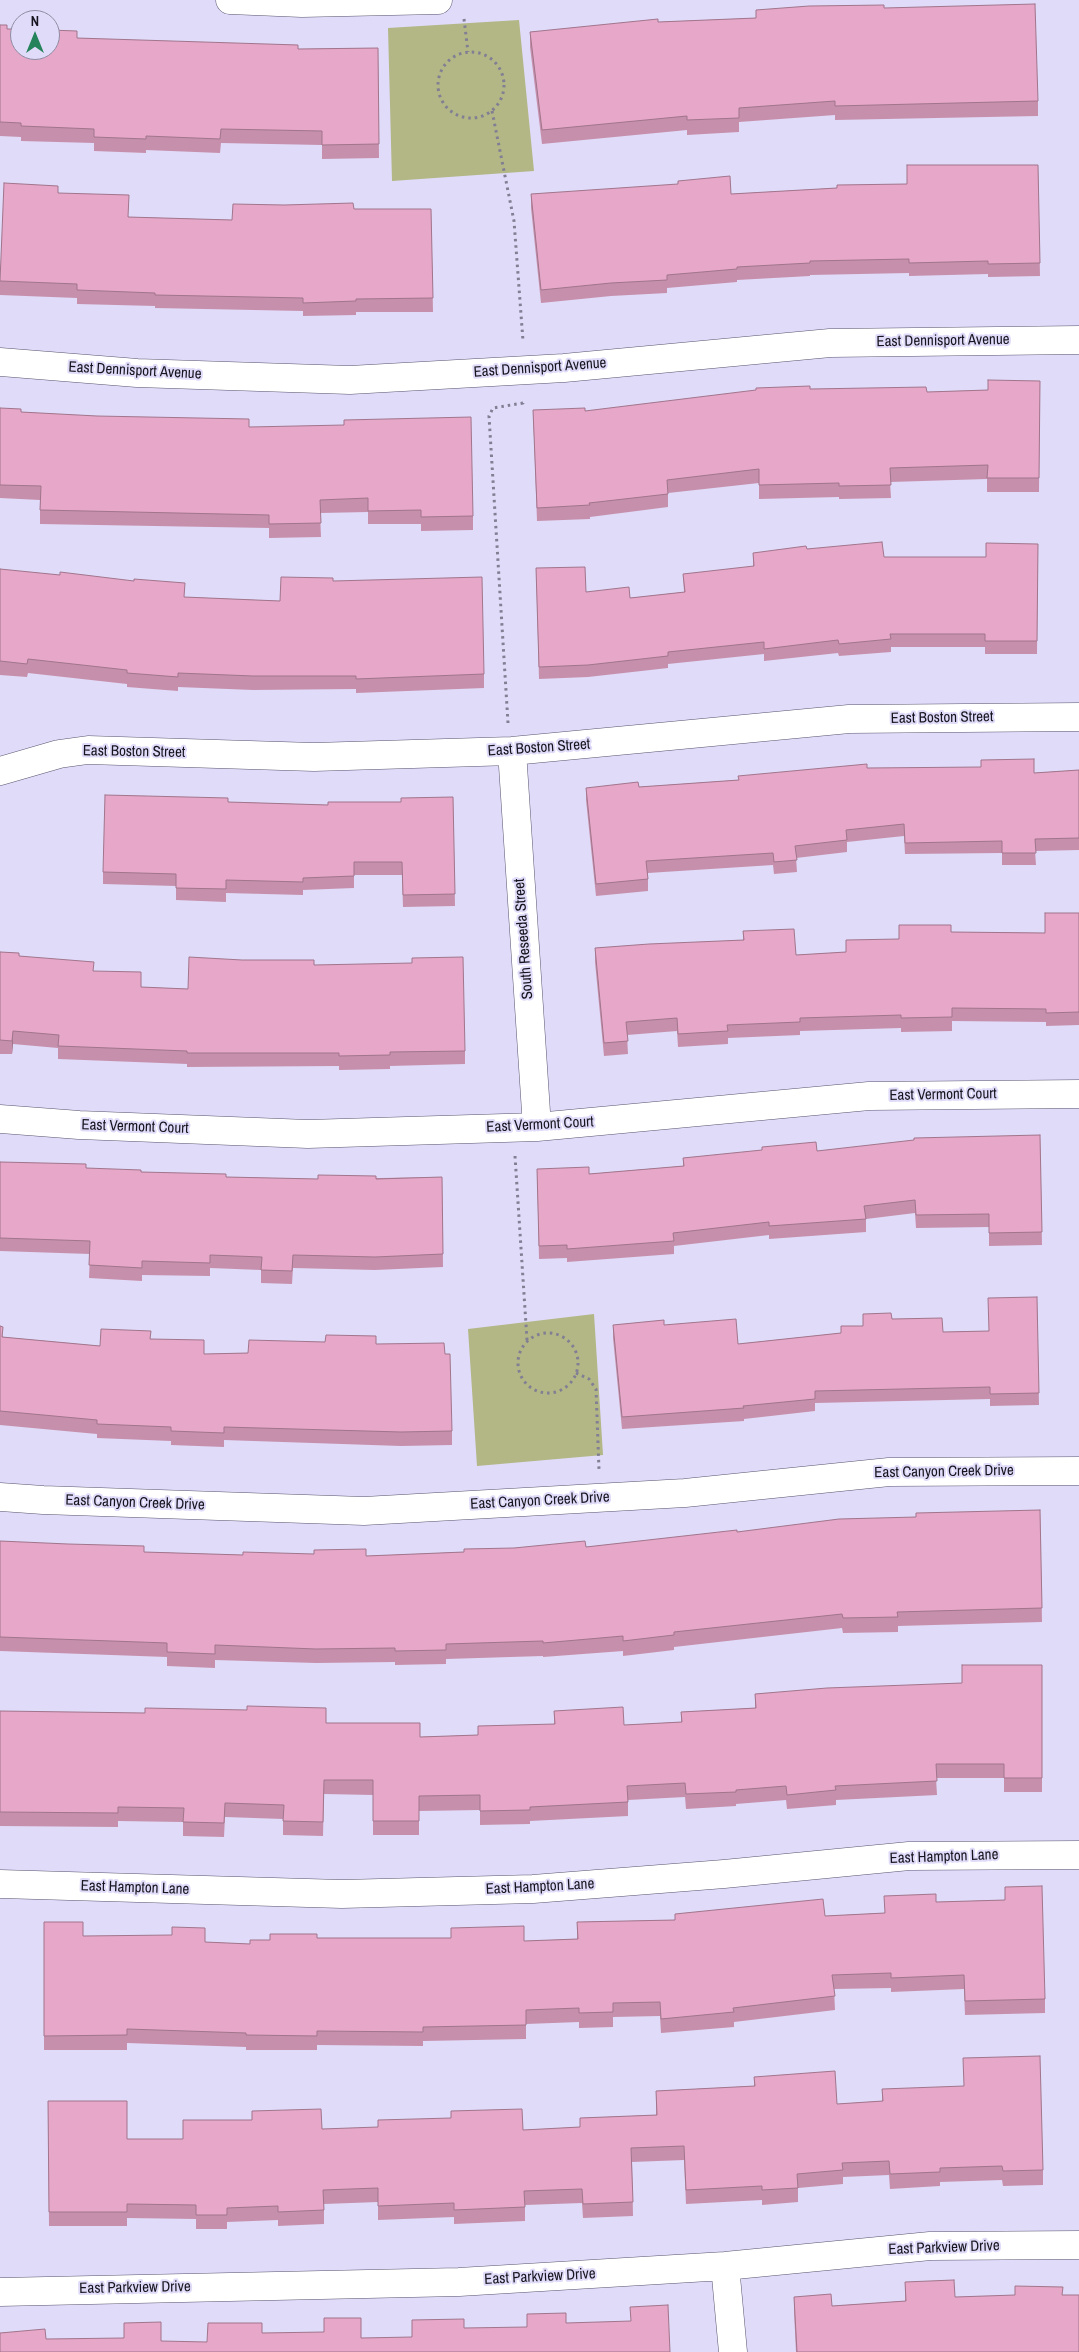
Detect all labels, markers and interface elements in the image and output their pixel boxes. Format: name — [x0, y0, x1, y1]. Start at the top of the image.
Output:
north arrow — [10, 10, 60, 60]
text: N — [31, 12, 39, 30]
street label: East Dennisport Avenue — [876, 331, 1010, 351]
street label: East Dennisport Avenue — [473, 354, 607, 382]
street label: East Dennisport Avenue — [68, 359, 202, 383]
street label: East Boston Street — [891, 708, 993, 728]
street label: East Boston Street — [487, 735, 591, 761]
street label: East Boston Street — [83, 742, 185, 762]
street label: South Reseeda Street — [511, 878, 537, 1000]
street label: East Vermont Court — [889, 1085, 997, 1105]
street label: East Vermont Court — [486, 1113, 594, 1137]
street label: East Vermont Court — [81, 1116, 189, 1138]
street label: East Canyon Creek Drive — [874, 1462, 1014, 1482]
street label: East Canyon Creek Drive — [470, 1488, 610, 1514]
street label: East Canyon Creek Drive — [65, 1492, 205, 1514]
street label: East Hampton Lane — [889, 1846, 999, 1868]
street label: East Hampton Lane — [485, 1875, 595, 1899]
street label: East Hampton Lane — [80, 1877, 190, 1899]
street label: East Parkview Drive — [888, 2237, 1000, 2259]
street label: East Parkview Drive — [484, 2265, 596, 2289]
street label: East Parkview Drive — [79, 2278, 191, 2298]

